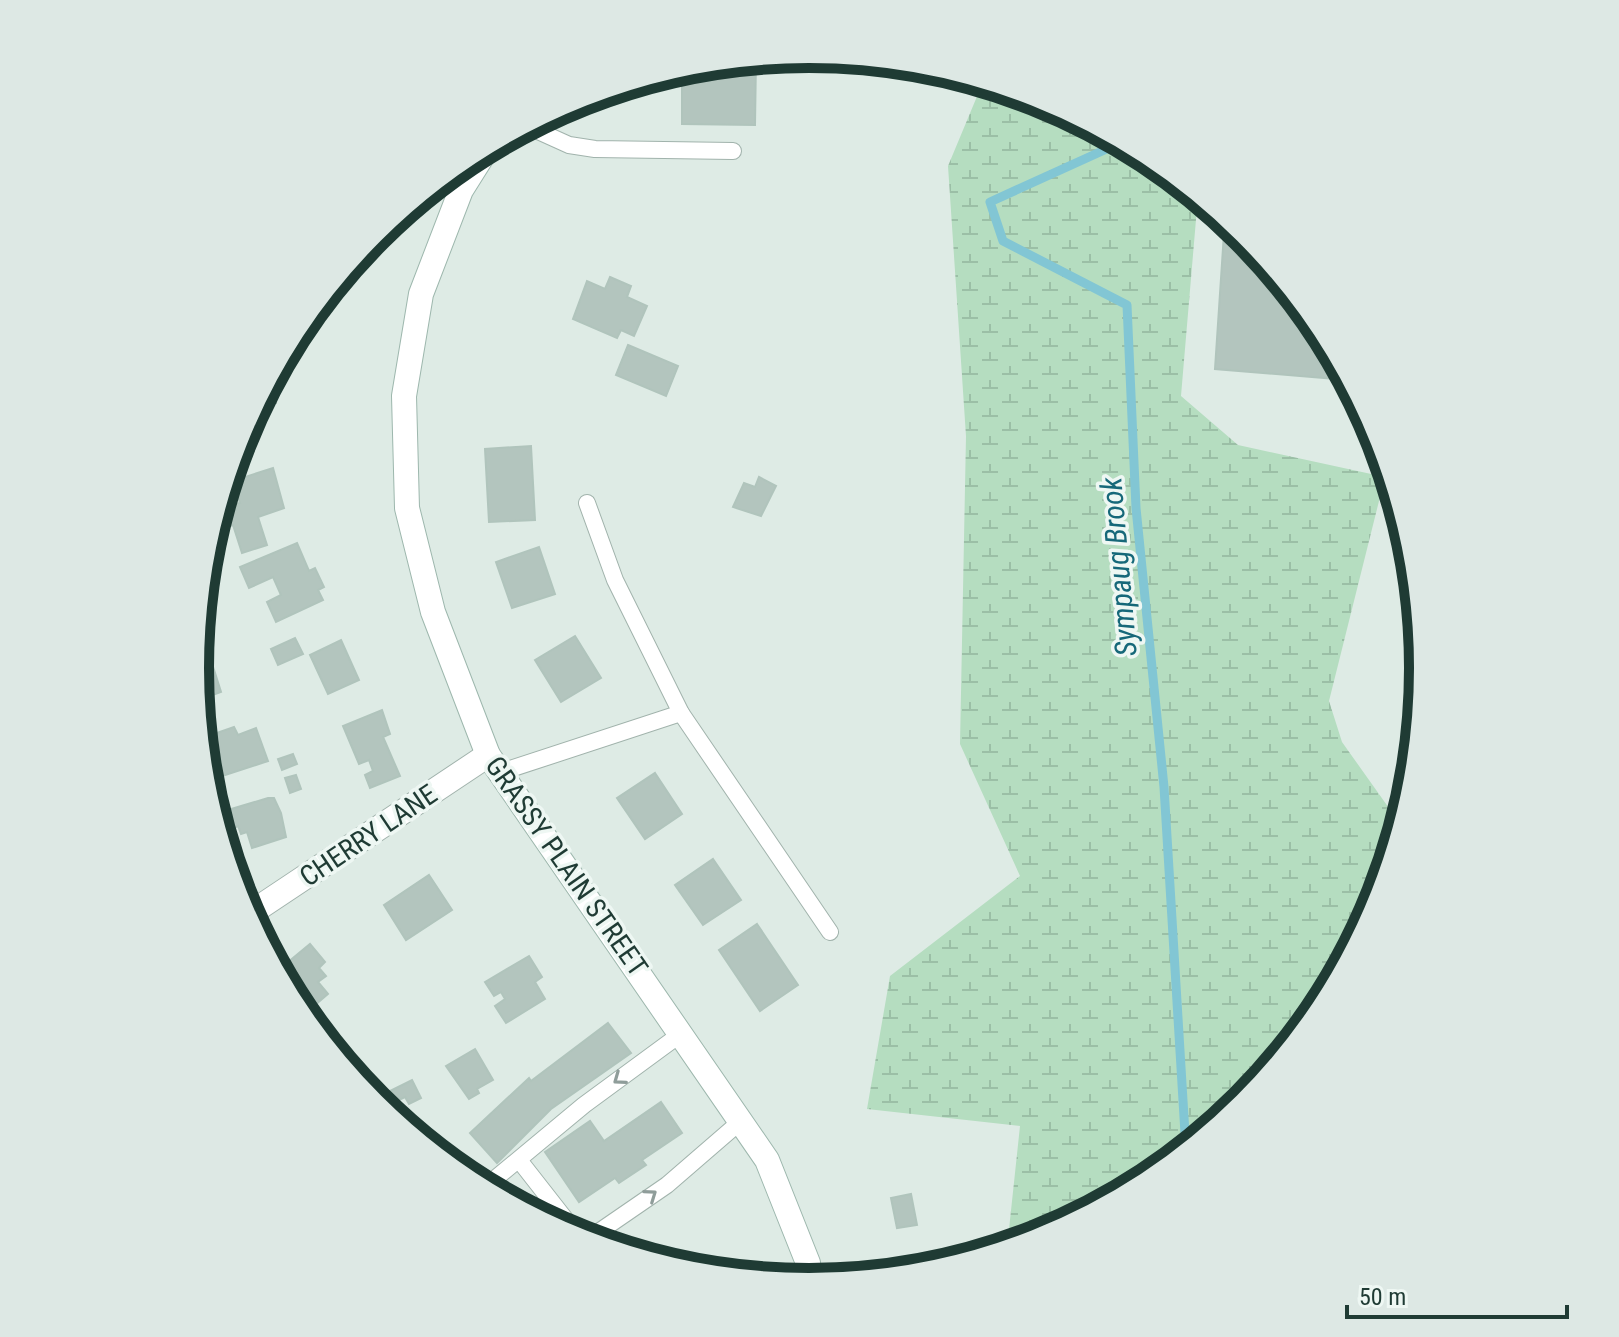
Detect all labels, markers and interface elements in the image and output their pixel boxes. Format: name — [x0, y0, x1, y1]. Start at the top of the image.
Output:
water label: Sympaug Brook — [1093, 475, 1144, 658]
street label: GRASSY PLAIN STREET — [478, 750, 655, 982]
street label: CHERRY LANE — [293, 777, 443, 893]
one-way arrow — [614, 1070, 628, 1084]
one-way arrow — [643, 1190, 657, 1205]
scale bar — [1347, 1269, 1567, 1319]
text: 50 m — [1359, 1283, 1406, 1311]

